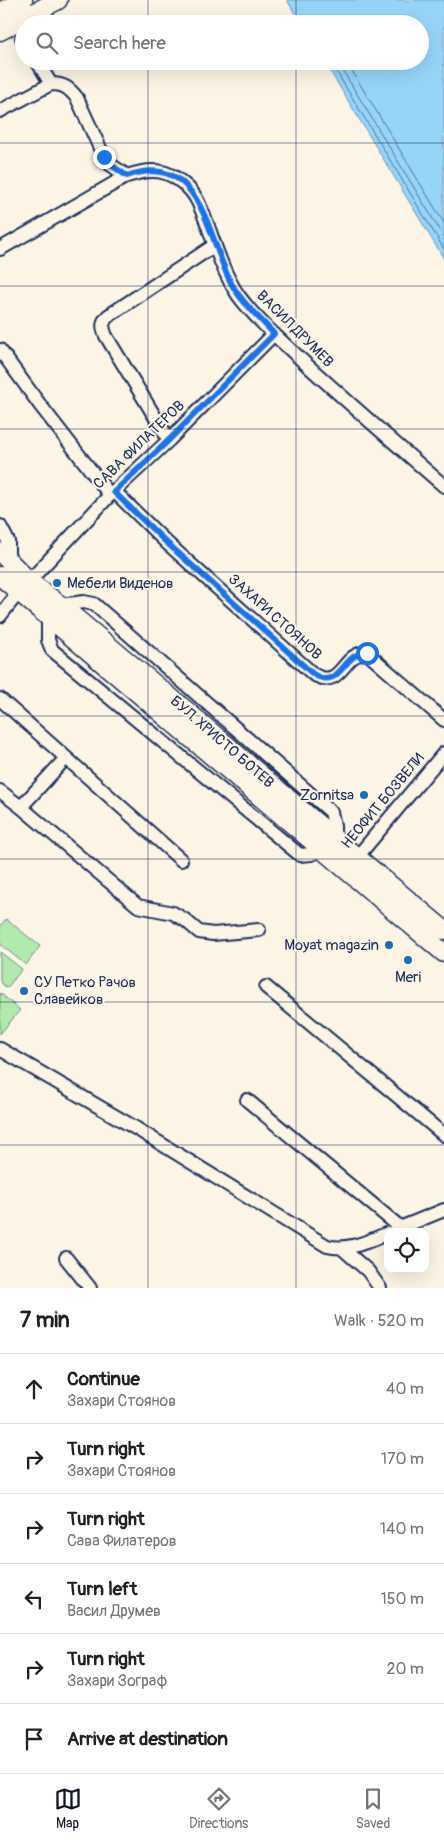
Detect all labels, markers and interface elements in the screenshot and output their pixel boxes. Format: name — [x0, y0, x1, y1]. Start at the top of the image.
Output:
search box — [15, 15, 429, 70]
icon: search — [33, 29, 61, 57]
text: Search here — [73, 31, 166, 55]
route end — [93, 146, 116, 169]
street label: ВАСИЛ ДРУМЕВ — [252, 286, 338, 372]
street label: САВА ФИЛАТЕРОВ — [89, 397, 189, 493]
street label: ЗАХАРИ СТОЯНОВ — [224, 570, 326, 664]
place label: Мебели Виденов — [67, 574, 174, 593]
marker: Мебели Виденов — [51, 577, 63, 589]
route start — [356, 642, 379, 665]
street label: БУЛ. ХРИСТО БОТЕВ — [166, 692, 278, 792]
street label: НЕОФИТ БОЗВЕЛИ — [337, 749, 429, 853]
place label: Zornitsa — [300, 786, 354, 805]
marker: Zornitsa — [358, 789, 370, 801]
place label: Moyat magazin — [284, 936, 379, 955]
marker: Moyat magazin — [383, 939, 395, 951]
marker: Meri — [402, 954, 414, 966]
place label: Meri — [395, 968, 421, 987]
place label: СУ Петко Рачов Славейков — [34, 973, 136, 1009]
marker: СУ Петко Рачов Славейков — [18, 985, 30, 997]
map controls — [384, 1228, 429, 1273]
button: locate — [384, 1228, 429, 1273]
text: 7 min — [20, 1307, 70, 1334]
text: Walk · 520 m — [334, 1311, 424, 1331]
text: Continue — [67, 1367, 140, 1391]
icon: ahead — [20, 1375, 48, 1403]
text: 40 m — [386, 1379, 424, 1399]
text: Захари Стоянов — [67, 1391, 176, 1411]
text: Turn right — [67, 1437, 145, 1461]
icon: right — [20, 1445, 48, 1473]
text: 170 m — [381, 1449, 424, 1469]
text: Захари Стоянов — [67, 1461, 176, 1481]
text: Turn right — [67, 1507, 145, 1531]
icon: right — [20, 1515, 48, 1543]
text: 140 m — [380, 1519, 424, 1539]
text: Сава Филатеров — [67, 1531, 177, 1551]
text: Turn left — [67, 1577, 137, 1601]
icon: left — [20, 1585, 48, 1613]
text: 150 m — [380, 1589, 424, 1609]
text: Васил Друмев — [67, 1601, 161, 1621]
text: Turn right — [67, 1647, 145, 1671]
icon: right — [20, 1655, 48, 1683]
text: 20 m — [386, 1659, 424, 1679]
text: Захари Зограф — [67, 1671, 168, 1691]
icon: arrive — [20, 1725, 48, 1753]
text: Arrive at destination — [67, 1727, 228, 1751]
tab: Map — [54, 1785, 82, 1832]
tab: Directions — [189, 1785, 248, 1832]
tab: Saved — [356, 1785, 390, 1832]

